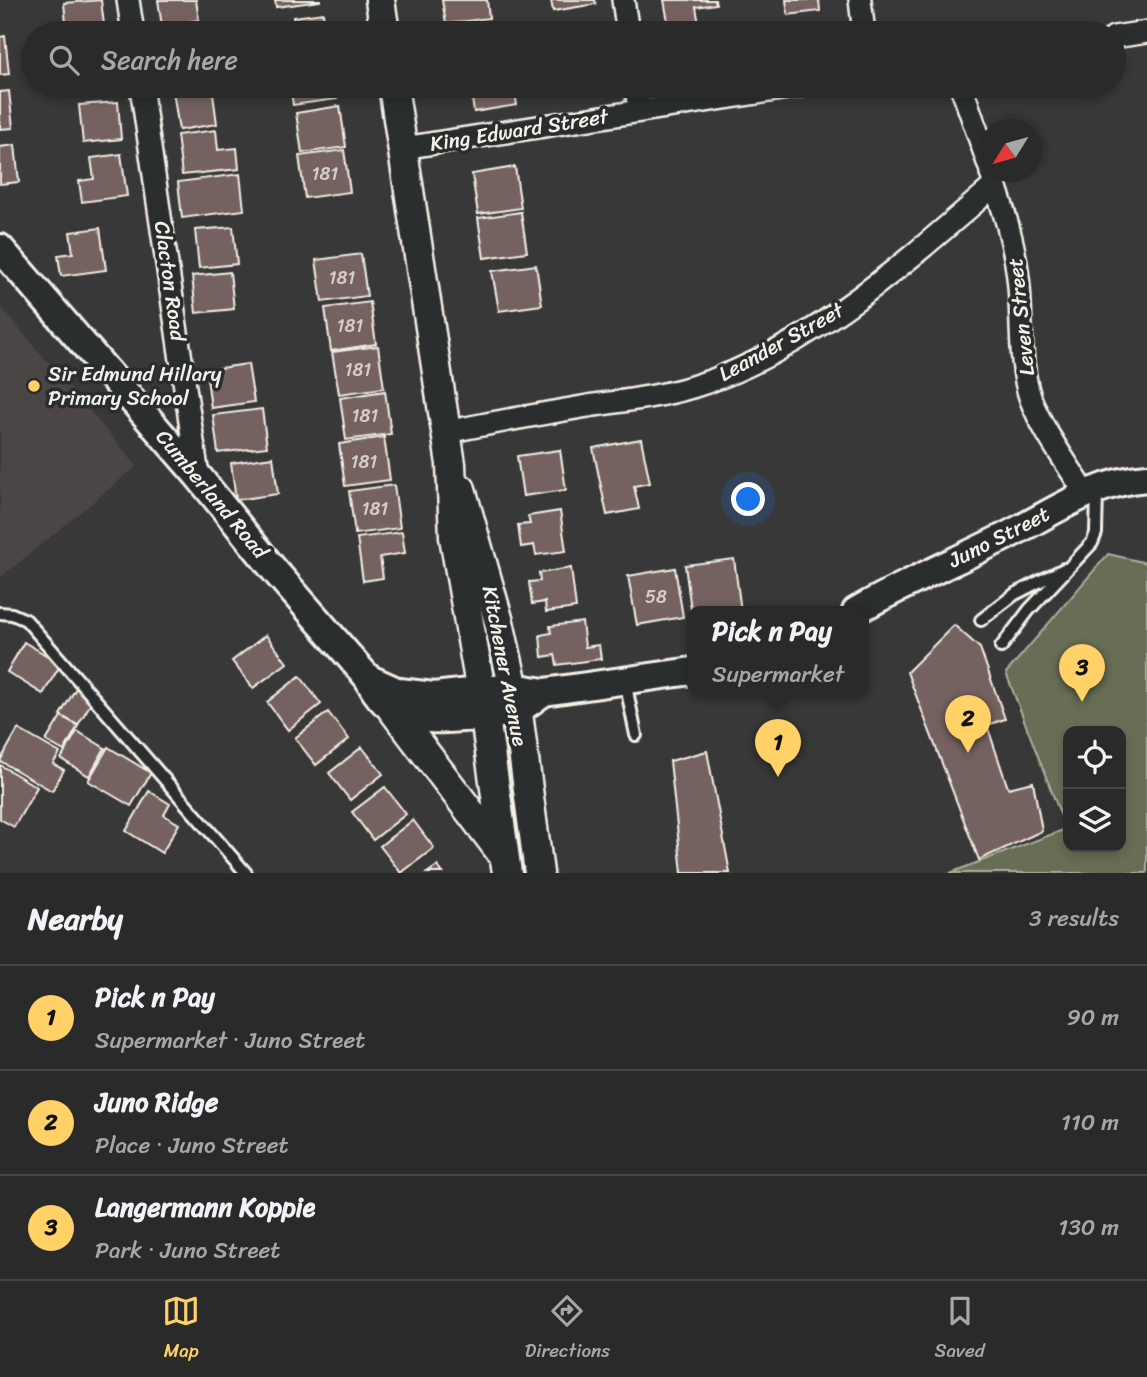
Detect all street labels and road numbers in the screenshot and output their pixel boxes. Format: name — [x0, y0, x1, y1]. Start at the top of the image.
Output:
street label: King Edward Street — [427, 97, 612, 163]
street label: Clacton Road — [143, 219, 197, 345]
street label: Leven Street — [996, 256, 1046, 378]
street label: Leander Street — [711, 291, 852, 392]
street label: Cumberland Road — [146, 420, 279, 569]
street label: Juno Street — [941, 495, 1056, 579]
street label: Kitchener Avenue — [471, 583, 539, 749]

